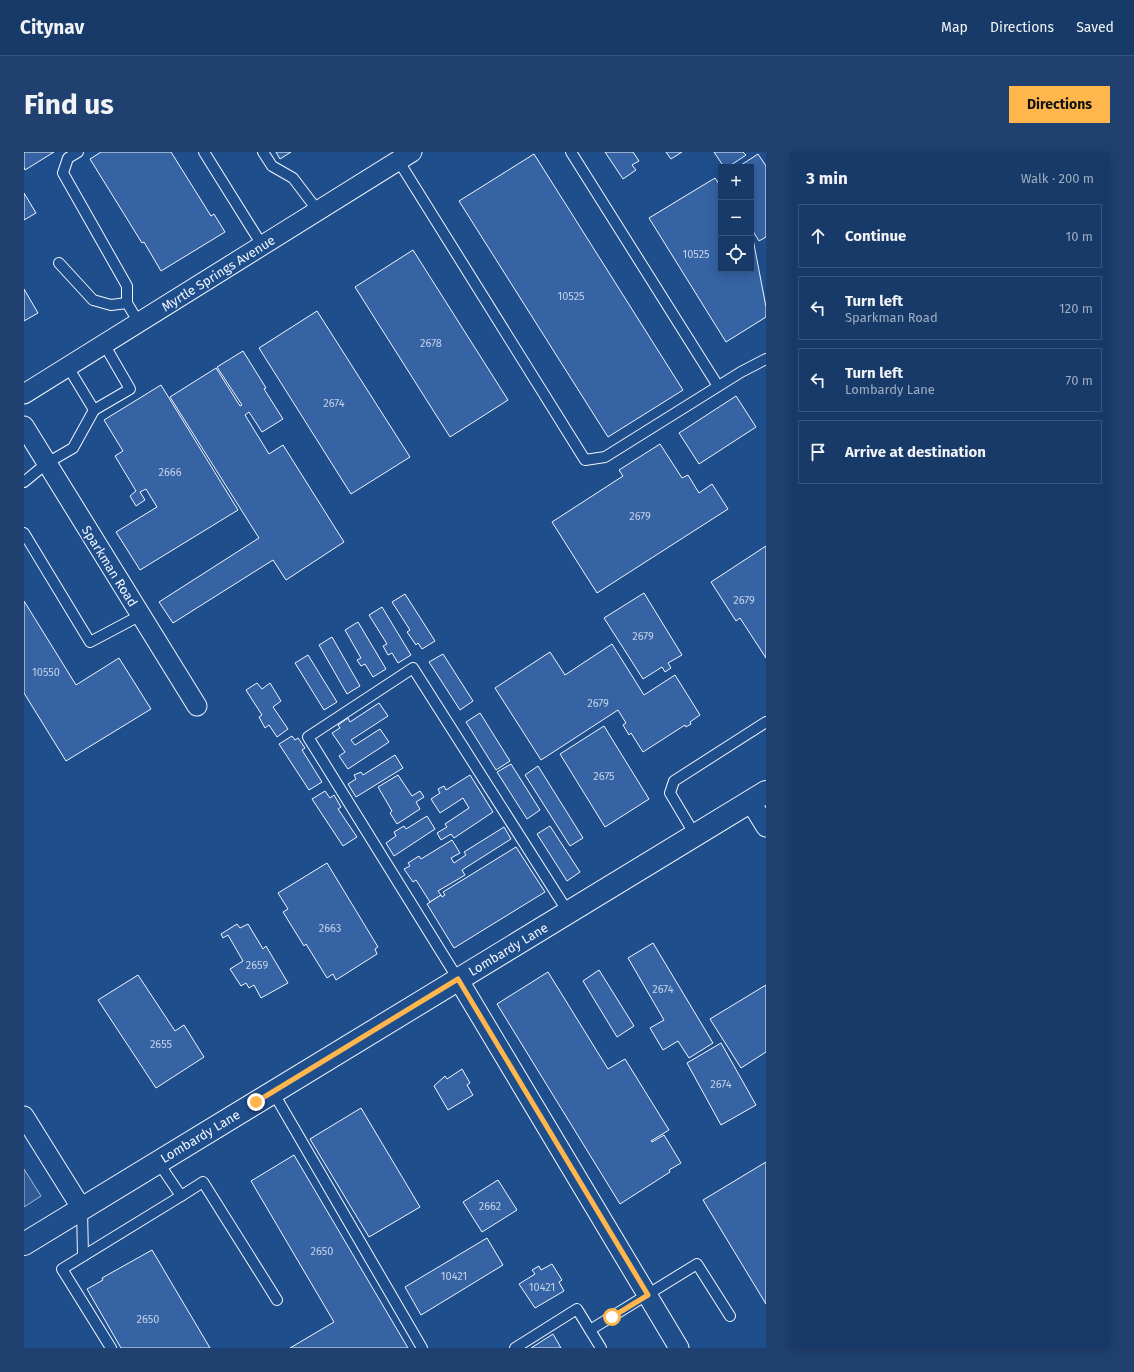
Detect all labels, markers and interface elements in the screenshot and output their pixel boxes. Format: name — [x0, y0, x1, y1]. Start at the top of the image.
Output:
text: Citynav — [20, 16, 84, 39]
text: Map — [941, 19, 968, 36]
text: Directions — [990, 19, 1054, 36]
text: Saved — [1076, 19, 1114, 36]
button: Directions — [1009, 86, 1110, 123]
text: Find us — [24, 88, 114, 121]
map controls — [718, 164, 754, 272]
button: + — [718, 164, 754, 200]
text: 3 min — [806, 168, 848, 189]
text: Walk · 200 m — [1021, 171, 1094, 186]
button: − — [718, 200, 754, 236]
icon: ahead — [807, 225, 829, 247]
text: Continue — [845, 227, 906, 245]
text: 10 m — [1066, 229, 1093, 244]
street label: Myrtle Springs Avenue — [159, 232, 278, 314]
button: locate — [718, 236, 754, 272]
house number: 10525 — [682, 248, 710, 261]
house number: 10525 — [557, 290, 585, 303]
text: Turn left — [845, 292, 903, 310]
icon: left — [807, 297, 829, 319]
text: 120 m — [1059, 301, 1093, 316]
text: Sparkman Road — [845, 310, 938, 325]
house number: 2678 — [420, 337, 442, 350]
text: Turn left — [845, 364, 903, 382]
icon: left — [807, 369, 829, 391]
text: 70 m — [1066, 373, 1093, 388]
text: Lombardy Lane — [845, 382, 935, 397]
house number: 2674 — [323, 397, 345, 410]
icon: arrive — [807, 441, 829, 463]
text: Arrive at destination — [845, 443, 986, 461]
house number: 2666 — [158, 466, 182, 479]
house number: 2679 — [629, 510, 651, 523]
street label: Sparkman Road — [79, 523, 140, 610]
house number: 2679 — [733, 594, 755, 607]
house number: 2679 — [632, 630, 654, 643]
house number: 10550 — [32, 666, 60, 679]
house number: 2679 — [587, 697, 609, 710]
house number: 2675 — [593, 770, 615, 783]
street label: Lombardy Lane — [466, 920, 551, 979]
house number: 2663 — [319, 922, 341, 935]
house number: 2659 — [246, 959, 268, 972]
house number: 2674 — [652, 983, 674, 996]
house number: 2655 — [150, 1038, 173, 1051]
house number: 2674 — [710, 1078, 732, 1091]
route end — [247, 1093, 265, 1111]
street label: Lombardy Lane — [158, 1107, 243, 1166]
house number: 2662 — [479, 1200, 501, 1213]
house number: 2650 — [311, 1245, 333, 1258]
house number: 10421 — [441, 1270, 467, 1283]
house number: 10421 — [529, 1281, 555, 1294]
route start — [603, 1308, 621, 1326]
house number: 2650 — [137, 1313, 159, 1326]

